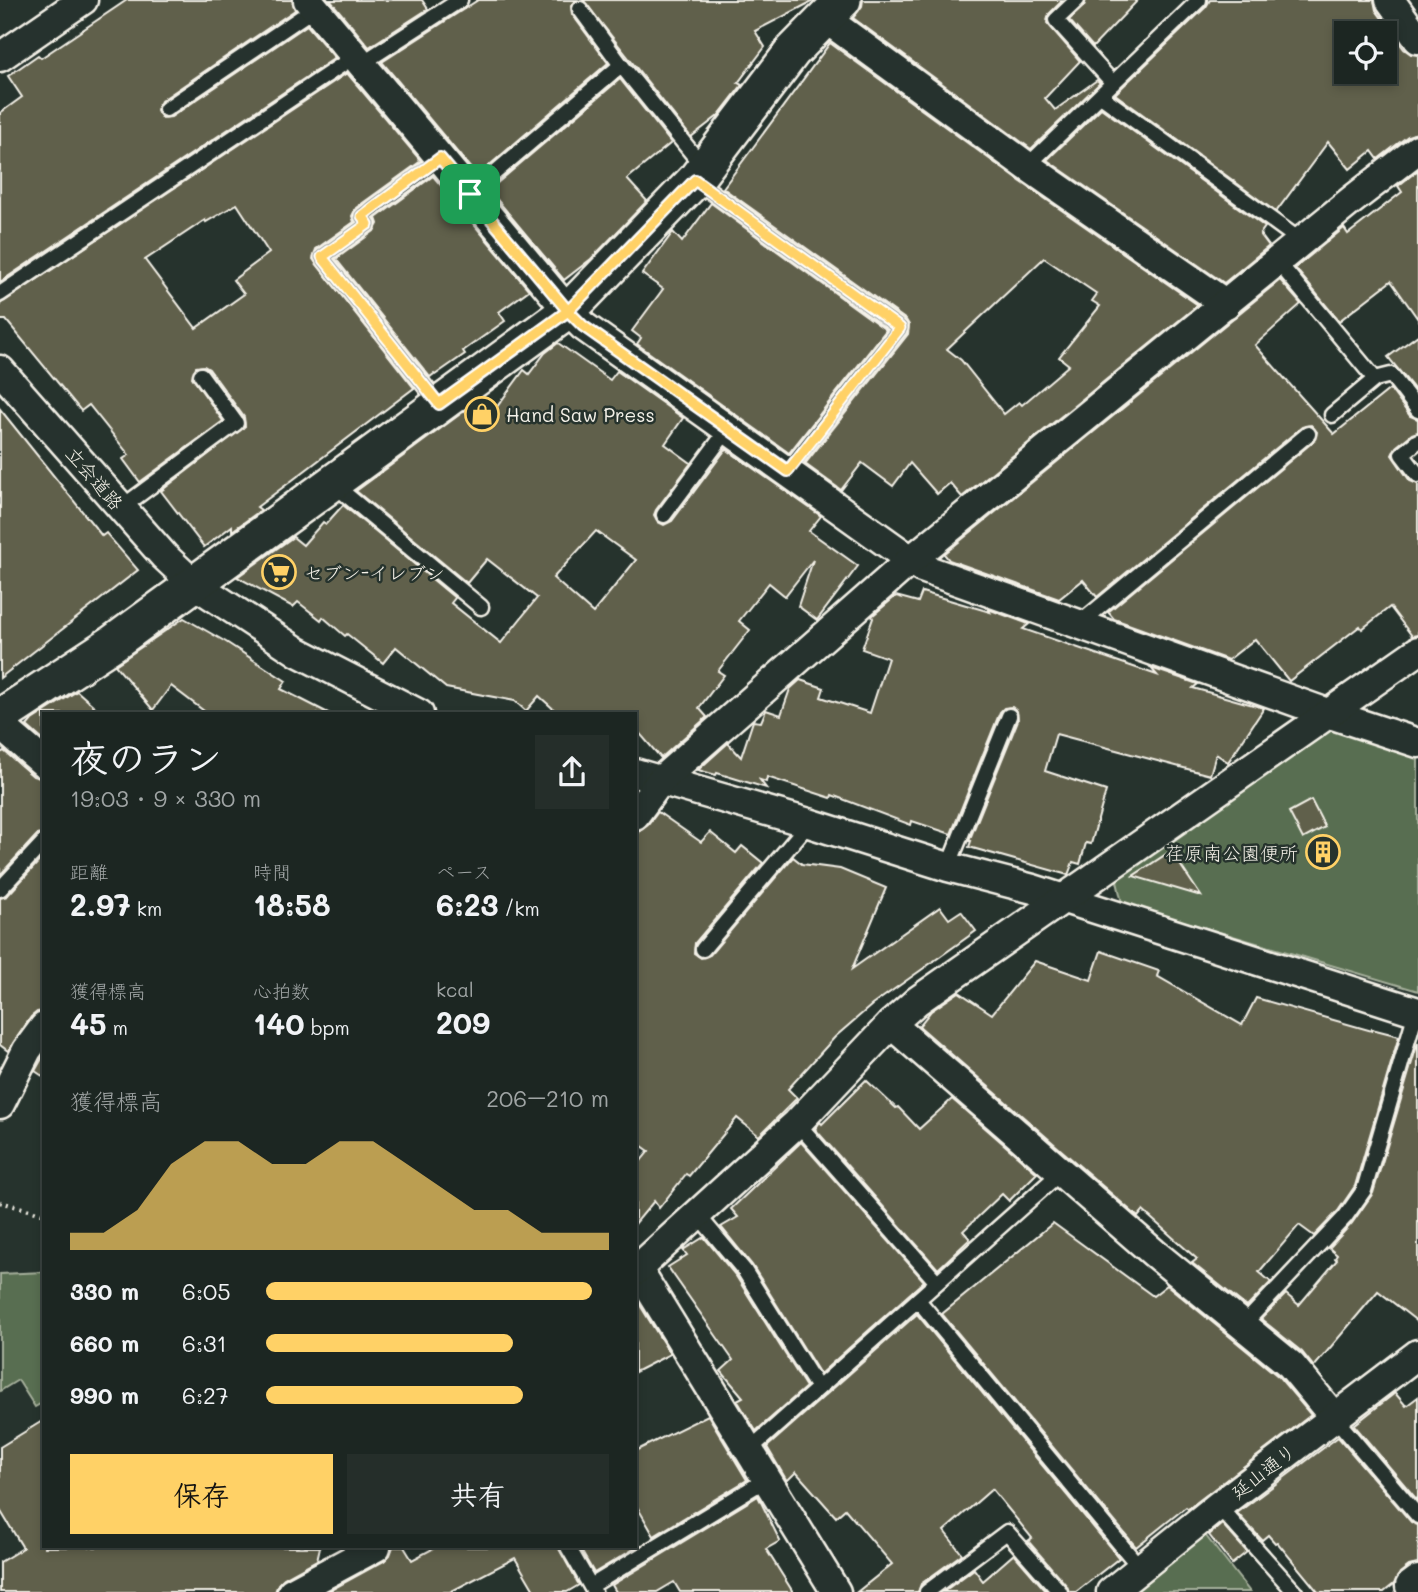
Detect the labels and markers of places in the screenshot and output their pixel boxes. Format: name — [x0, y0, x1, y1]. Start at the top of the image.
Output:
pin — [440, 164, 500, 224]
shop icon: Hand Saw Press — [463, 395, 501, 433]
place label: Hand Saw Press — [506, 402, 655, 427]
supermarket icon: セブン-イレブン — [260, 553, 298, 591]
place label: セブン-イレブン — [304, 560, 445, 585]
building icon: 荏原南公園便所 — [1304, 833, 1342, 871]
place label: 荏原南公園便所 — [1165, 840, 1298, 865]

